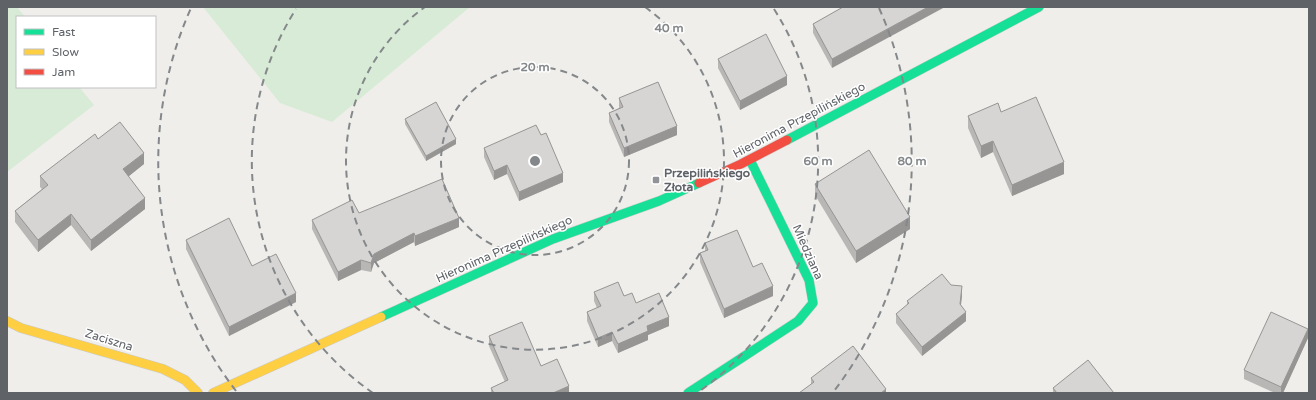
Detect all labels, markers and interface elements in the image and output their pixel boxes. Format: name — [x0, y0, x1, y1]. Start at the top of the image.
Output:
legend — [16, 16, 156, 88]
text: 40 m — [654, 21, 684, 35]
text: Fast — [52, 25, 76, 39]
text: Slow — [52, 45, 79, 59]
text: 20 m — [520, 60, 550, 74]
text: Jam — [52, 65, 75, 79]
street label: Hieronima Przepilińskiego — [730, 79, 868, 161]
centre of rings — [528, 154, 542, 168]
text: 60 m — [803, 154, 833, 168]
text: 80 m — [897, 154, 927, 168]
place label: Przepilińskiego Złota — [664, 166, 750, 194]
marker: Przepilińskiego Złota — [651, 175, 661, 185]
street label: Hieronima Przepilińskiego — [434, 213, 574, 285]
street label: Miedziana — [790, 222, 826, 282]
street label: Zaciszna — [83, 326, 135, 354]

